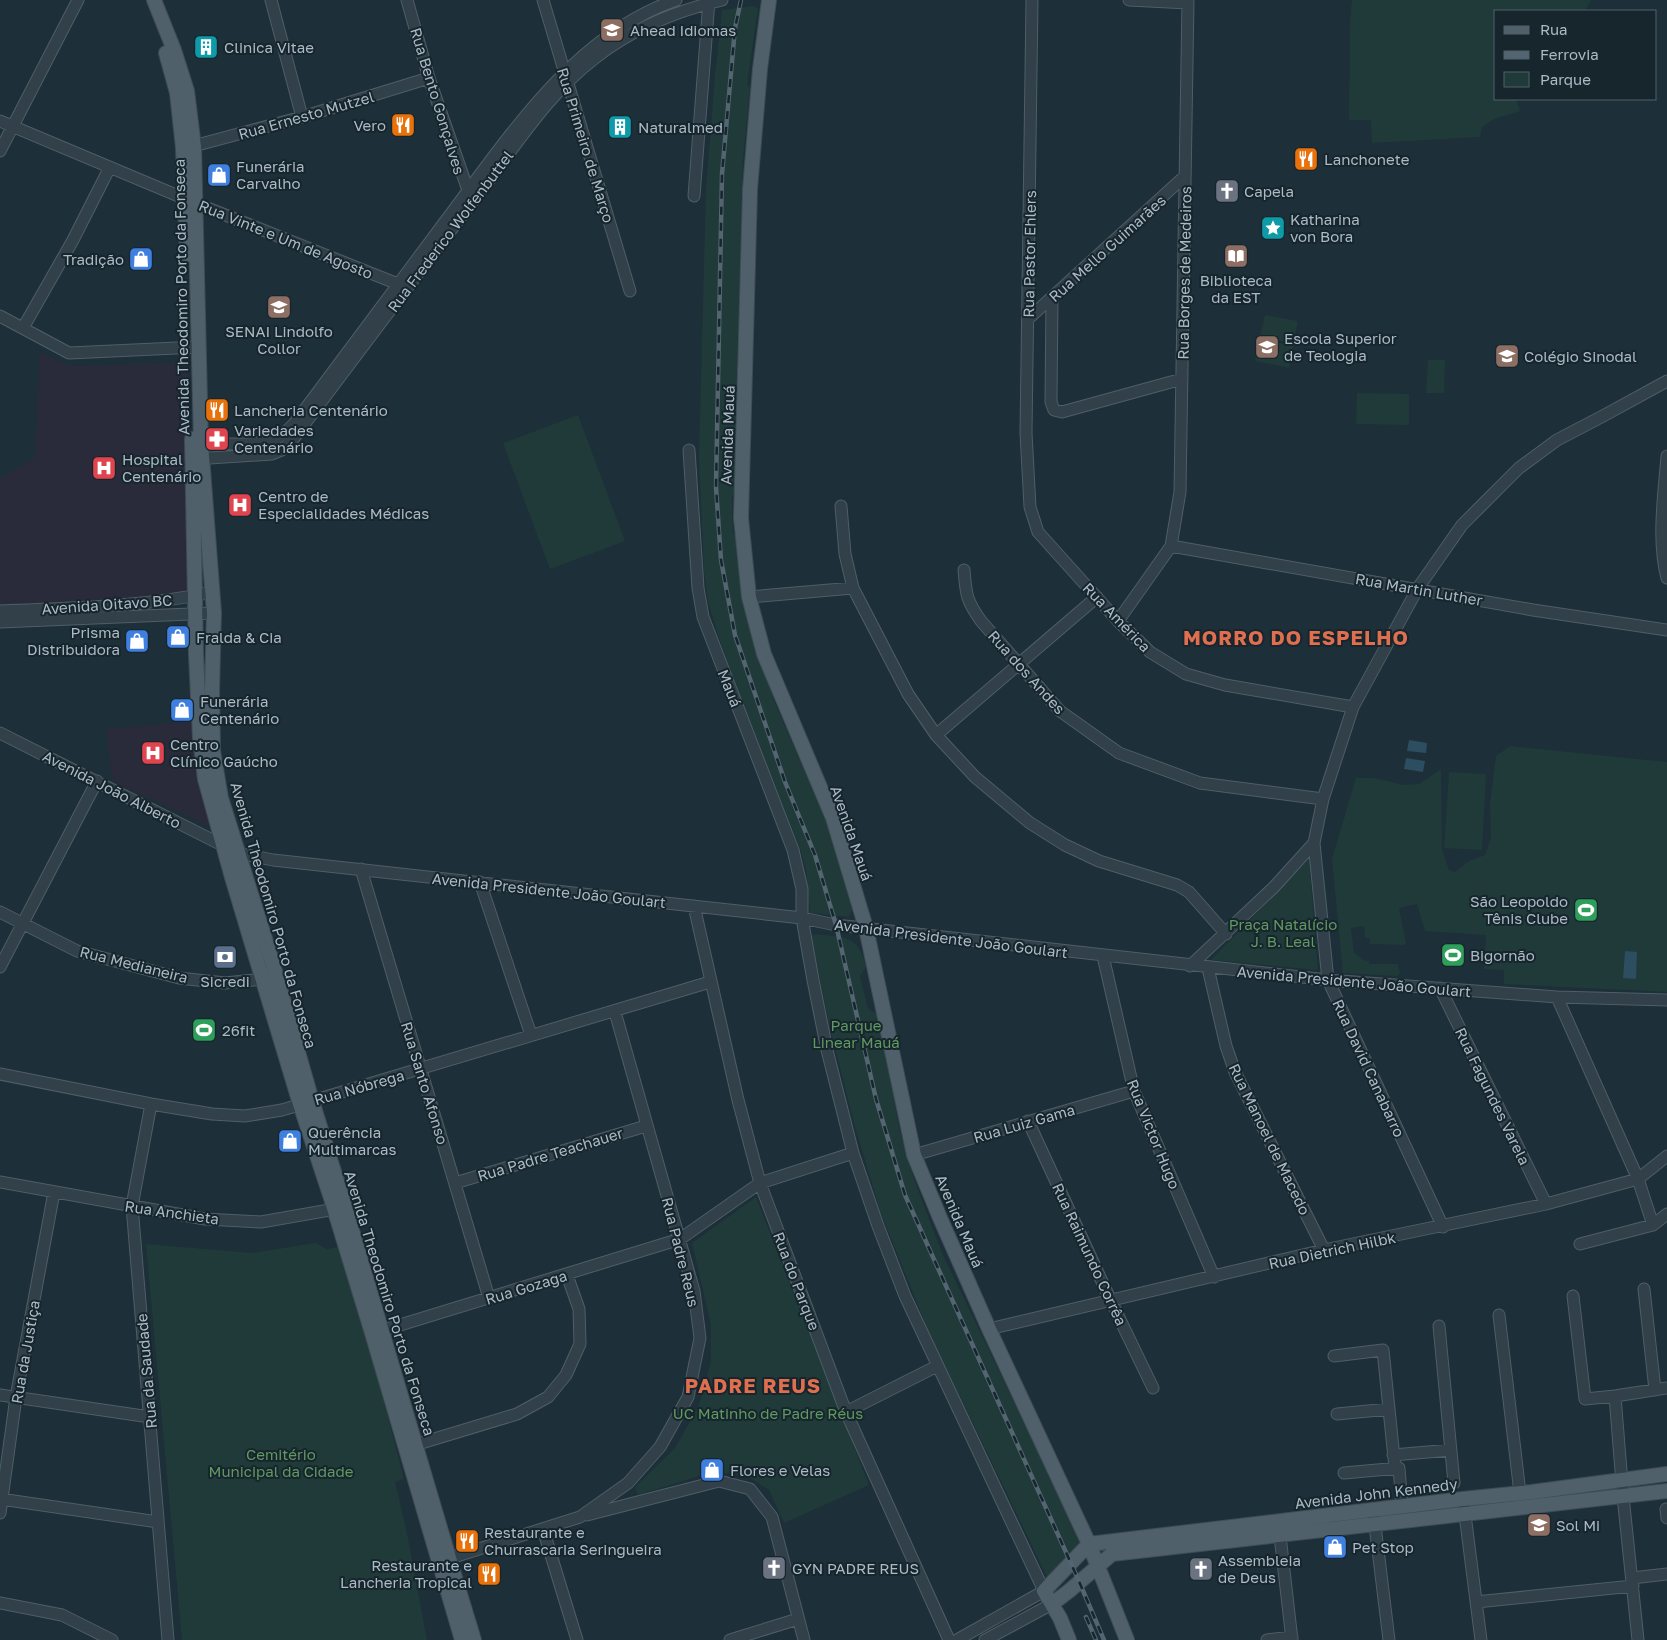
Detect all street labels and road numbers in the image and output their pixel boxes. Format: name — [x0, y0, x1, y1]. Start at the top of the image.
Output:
street label: Rua Bento Gonçalves — [407, 25, 469, 177]
street label: Rua Primeiro de Março — [554, 65, 618, 225]
street label: Rua Ernesto Mutzel — [236, 87, 376, 143]
street label: Rua Frederico Wolfenbuttel — [383, 147, 517, 315]
street label: Avenida Theodomiro Porto da Fonseca — [170, 159, 192, 435]
street label: Rua Borges de Medeiros — [1173, 186, 1195, 360]
street label: Rua Pastor Ehlers — [1019, 190, 1039, 318]
street label: Rua Mello Guimarães — [1045, 191, 1169, 305]
street label: Rua Vinte e Um de Agosto — [196, 196, 376, 282]
street label: Avenida Mauá — [716, 385, 738, 485]
street label: Rua Martin Luther — [1354, 569, 1484, 609]
street label: Rua América — [1079, 578, 1155, 656]
street label: Avenida Oitavo BC — [41, 590, 173, 618]
street label: Rua dos Andes — [985, 626, 1069, 718]
street label: Mauá — [714, 667, 746, 709]
street label: Avenida João Alberto — [40, 746, 184, 832]
street label: Avenida Theodomiro Porto da Fonseca — [227, 780, 321, 1050]
street label: Avenida Mauá — [827, 783, 877, 883]
street label: Avenida Presidente João Goulart — [431, 869, 667, 911]
street label: Avenida Presidente João Goulart — [833, 915, 1069, 961]
street label: Rua Medianeira — [78, 942, 190, 986]
street label: Avenida Presidente João Goulart — [1236, 962, 1472, 1000]
street label: Rua David Canabarro — [1329, 996, 1409, 1140]
street label: Rua Santo Afonso — [398, 1019, 452, 1147]
street label: Rua Fagundes Varela — [1452, 1024, 1534, 1168]
street label: Rua Manoel de Macedo — [1225, 1060, 1315, 1218]
street label: Rua Nóbrega — [312, 1066, 406, 1108]
street label: Rua Victor Hugo — [1124, 1077, 1184, 1191]
street label: Rua Luiz Gama — [971, 1100, 1077, 1146]
street label: Rua Padre Teachauer — [475, 1123, 625, 1185]
street label: Avenida Theodomiro Porto da Fonseca — [341, 1168, 439, 1438]
street label: Avenida Mauá — [932, 1172, 988, 1270]
street label: Rua Raimundo Corrêa — [1049, 1180, 1131, 1328]
street label: Rua Padre Reus — [659, 1195, 703, 1309]
street label: Rua Anchieta — [124, 1196, 220, 1228]
street label: Rua Dietrich Hilbk — [1267, 1228, 1398, 1272]
street label: Rua do Parque — [770, 1229, 824, 1333]
street label: Rua Gozaga — [483, 1266, 569, 1308]
street label: Rua da Justiça — [7, 1299, 43, 1405]
street label: Rua da Saudade — [132, 1312, 160, 1429]
street label: Avenida John Kennedy — [1294, 1474, 1459, 1512]

